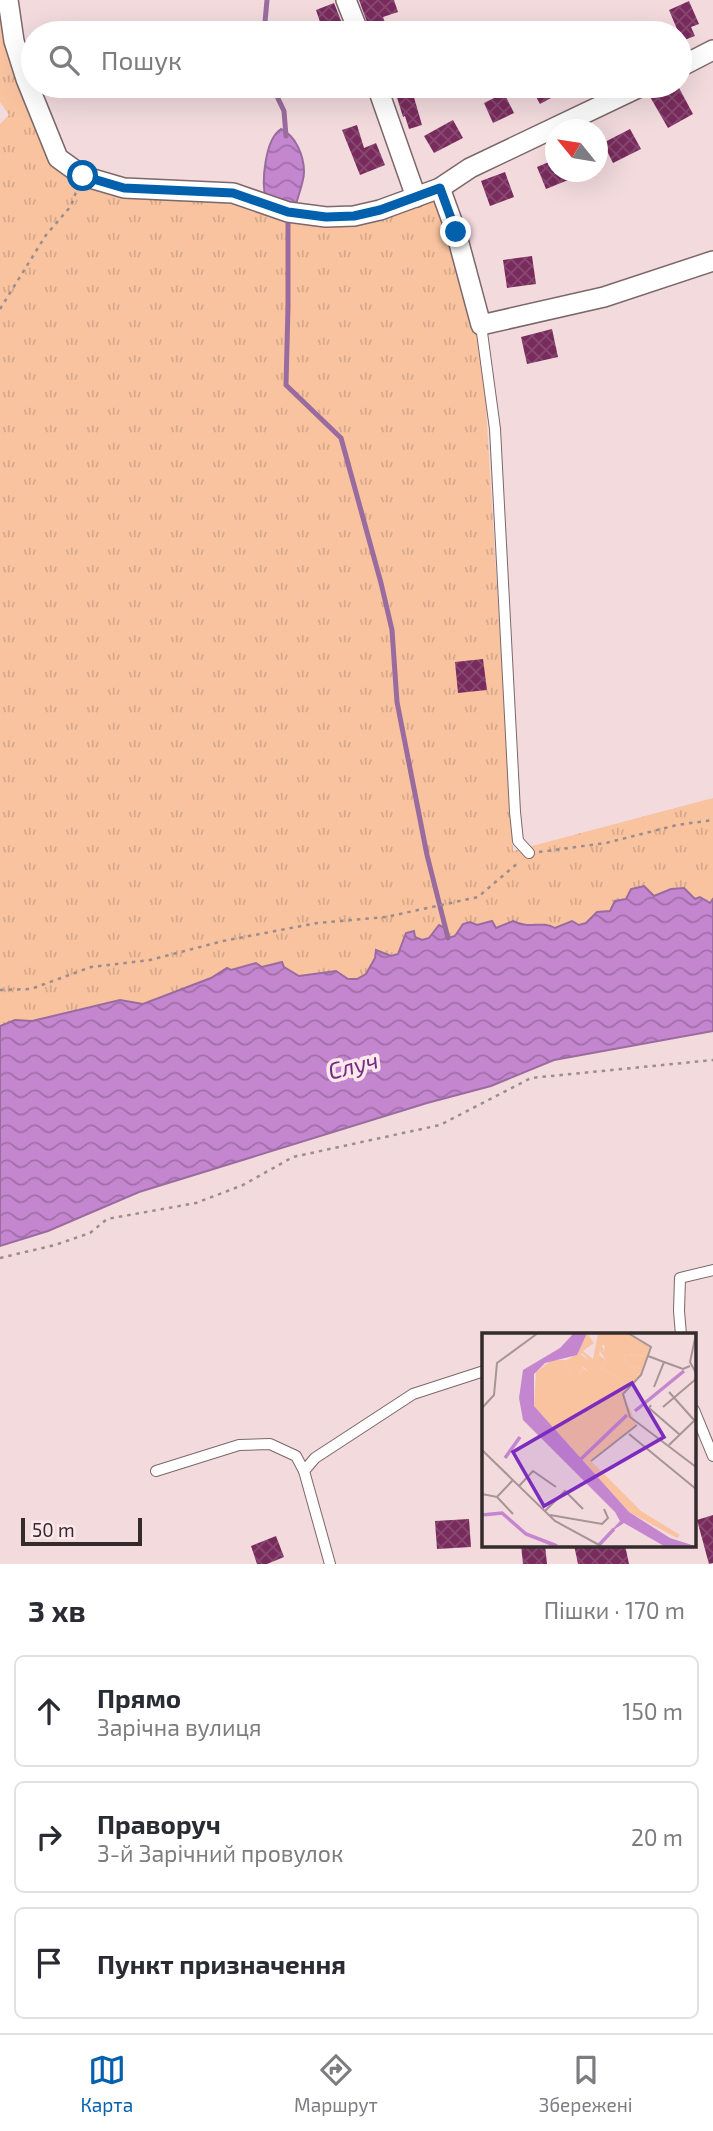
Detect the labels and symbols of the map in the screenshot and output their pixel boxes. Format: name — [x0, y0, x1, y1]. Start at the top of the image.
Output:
north arrow — [545, 119, 608, 182]
route start — [67, 160, 98, 191]
route end — [440, 216, 471, 247]
water label: Случ — [325, 1045, 381, 1085]
inset map — [482, 1333, 696, 1546]
scale bar — [21, 1515, 142, 1547]

